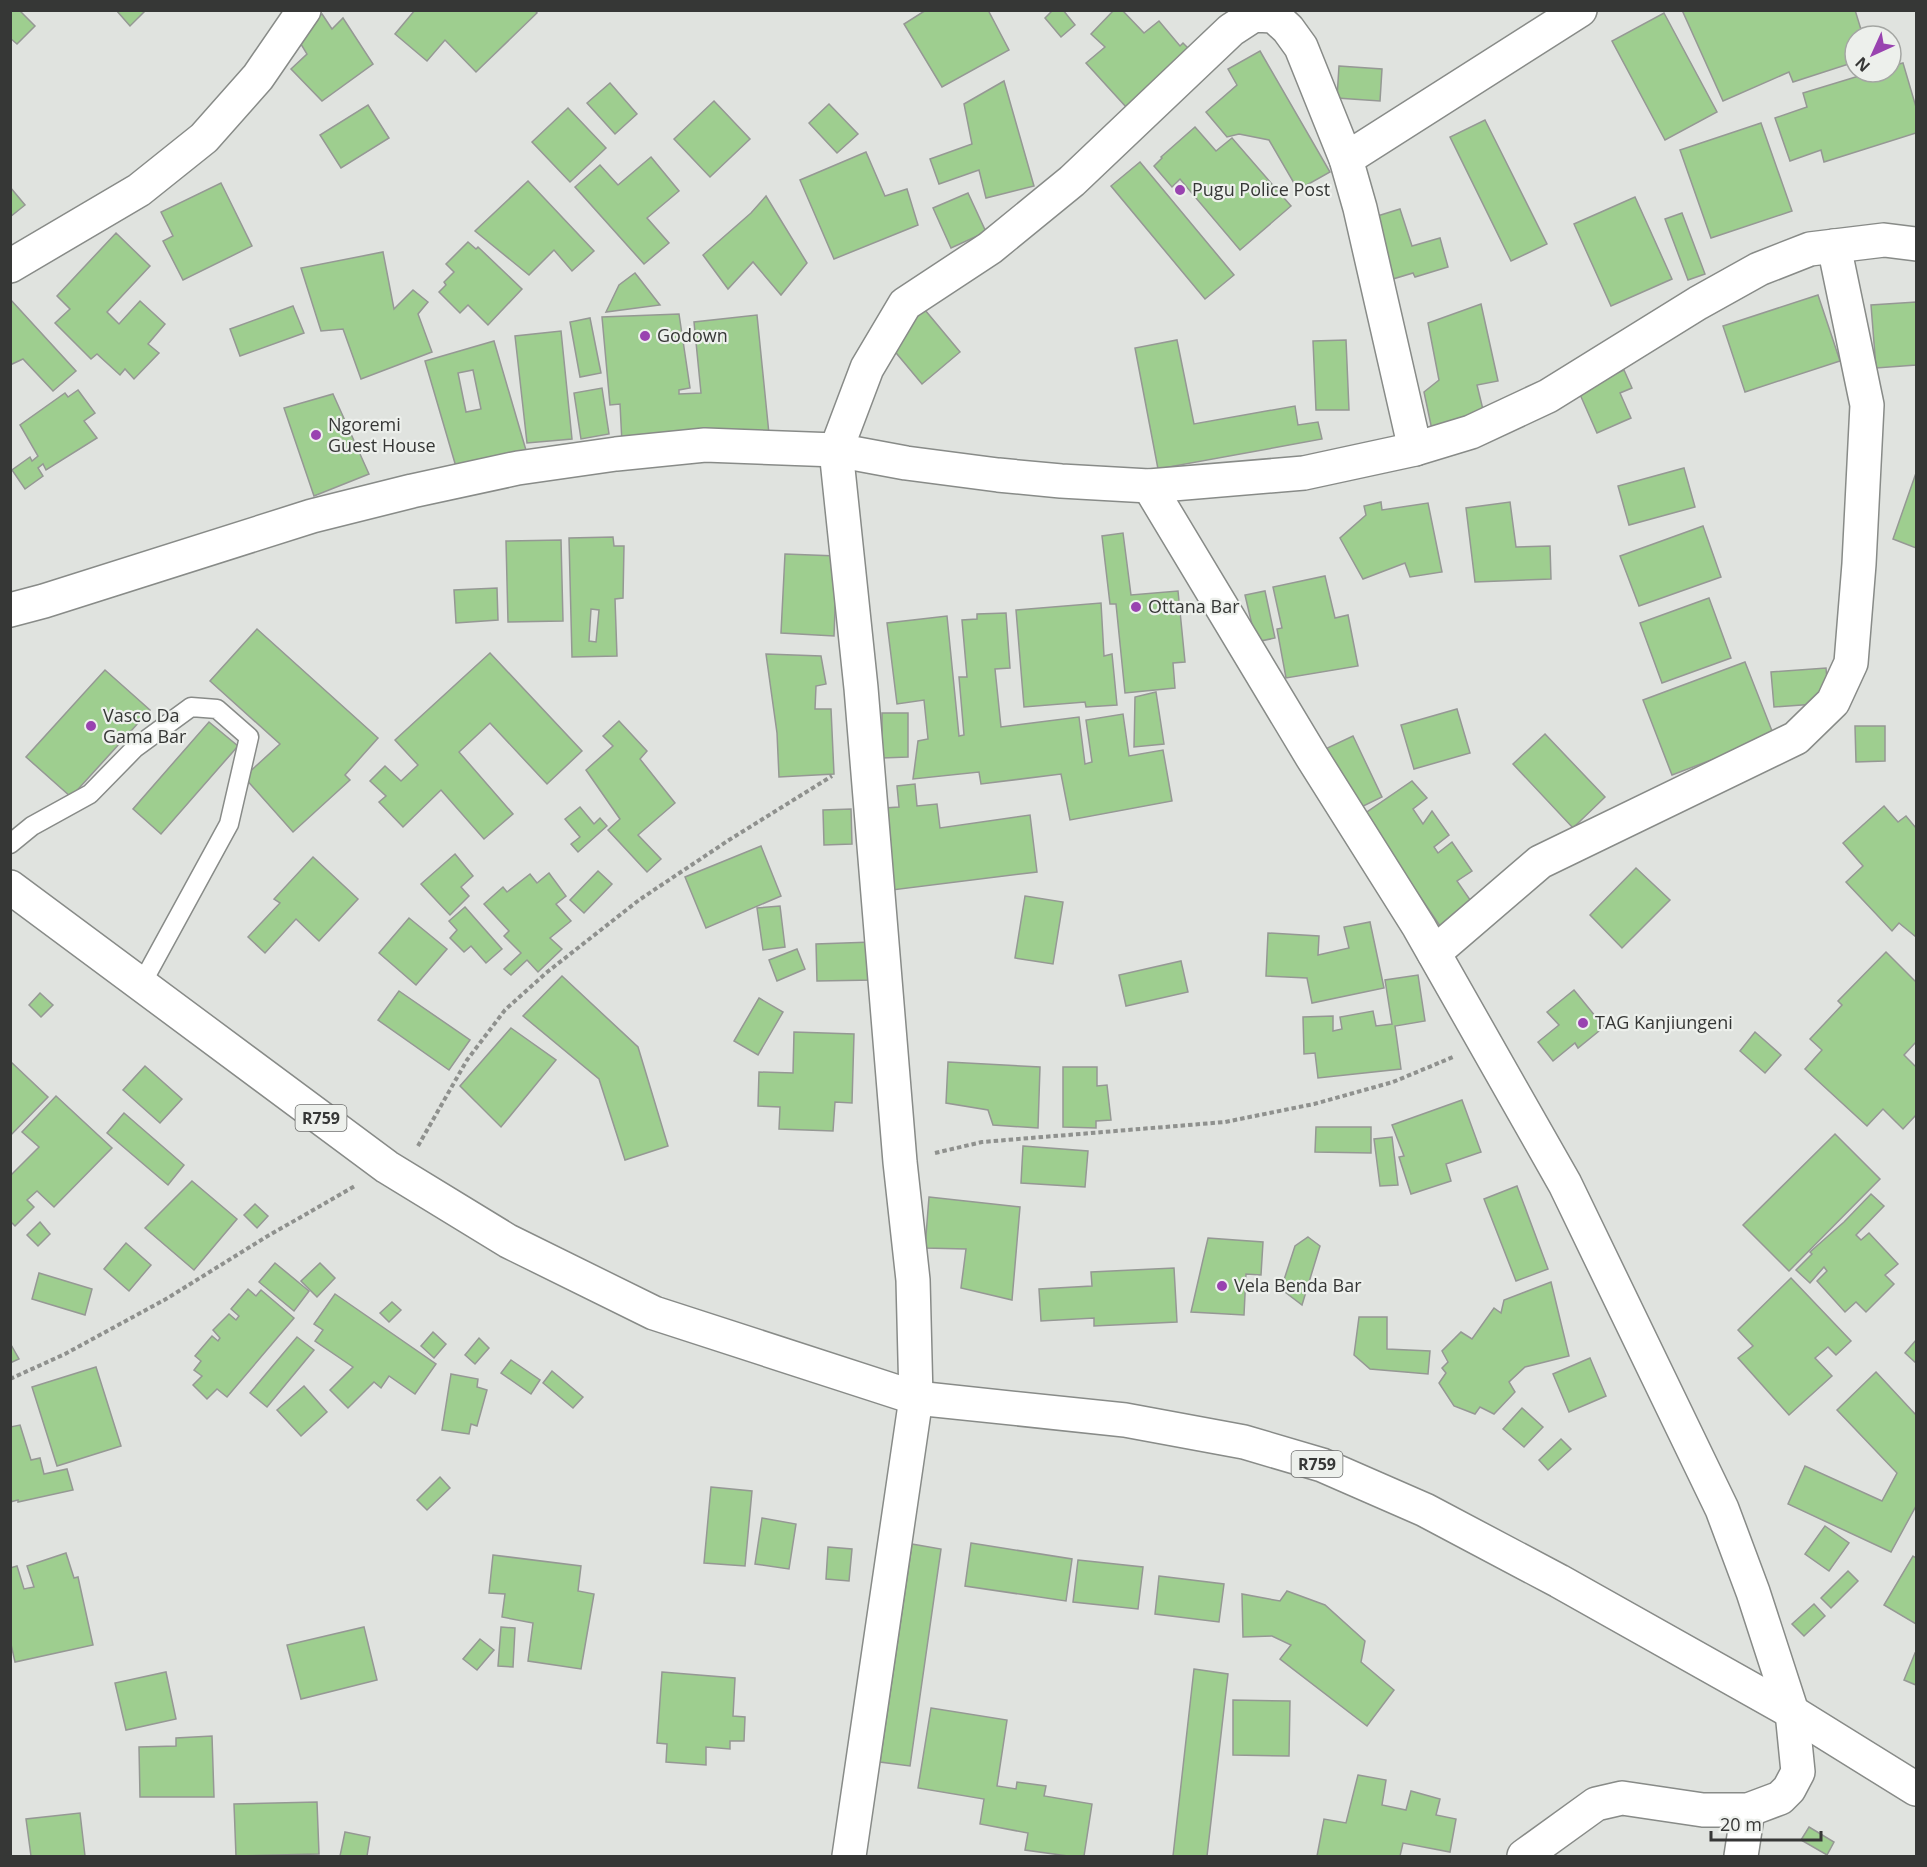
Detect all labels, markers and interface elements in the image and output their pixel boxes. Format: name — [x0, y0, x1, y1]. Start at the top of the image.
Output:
north arrow — [1843, 24, 1903, 84]
text: N — [1850, 52, 1875, 77]
place label: Pugu Police Post — [1192, 177, 1330, 201]
marker: Pugu Police Post — [1173, 183, 1187, 197]
place label: Godown — [657, 323, 728, 347]
marker: Godown — [638, 329, 652, 343]
place label: Ngoremi Guest House — [328, 412, 436, 457]
marker: Ngoremi Guest House — [309, 428, 323, 442]
place label: Ottana Bar — [1148, 594, 1240, 618]
marker: Ottana Bar — [1129, 600, 1143, 614]
place label: Vasco Da Gama Bar — [103, 703, 187, 748]
marker: Vasco Da Gama Bar — [84, 719, 98, 733]
place label: TAG Kanjiungeni — [1595, 1010, 1733, 1034]
marker: TAG Kanjiungeni — [1576, 1016, 1590, 1030]
road number: R759 — [296, 1105, 346, 1131]
place label: Vela Benda Bar — [1234, 1273, 1362, 1297]
marker: Vela Benda Bar — [1215, 1279, 1229, 1293]
road number: R759 — [1292, 1451, 1342, 1477]
scale bar — [1711, 1804, 1820, 1842]
text: 20 m — [1720, 1812, 1762, 1836]

